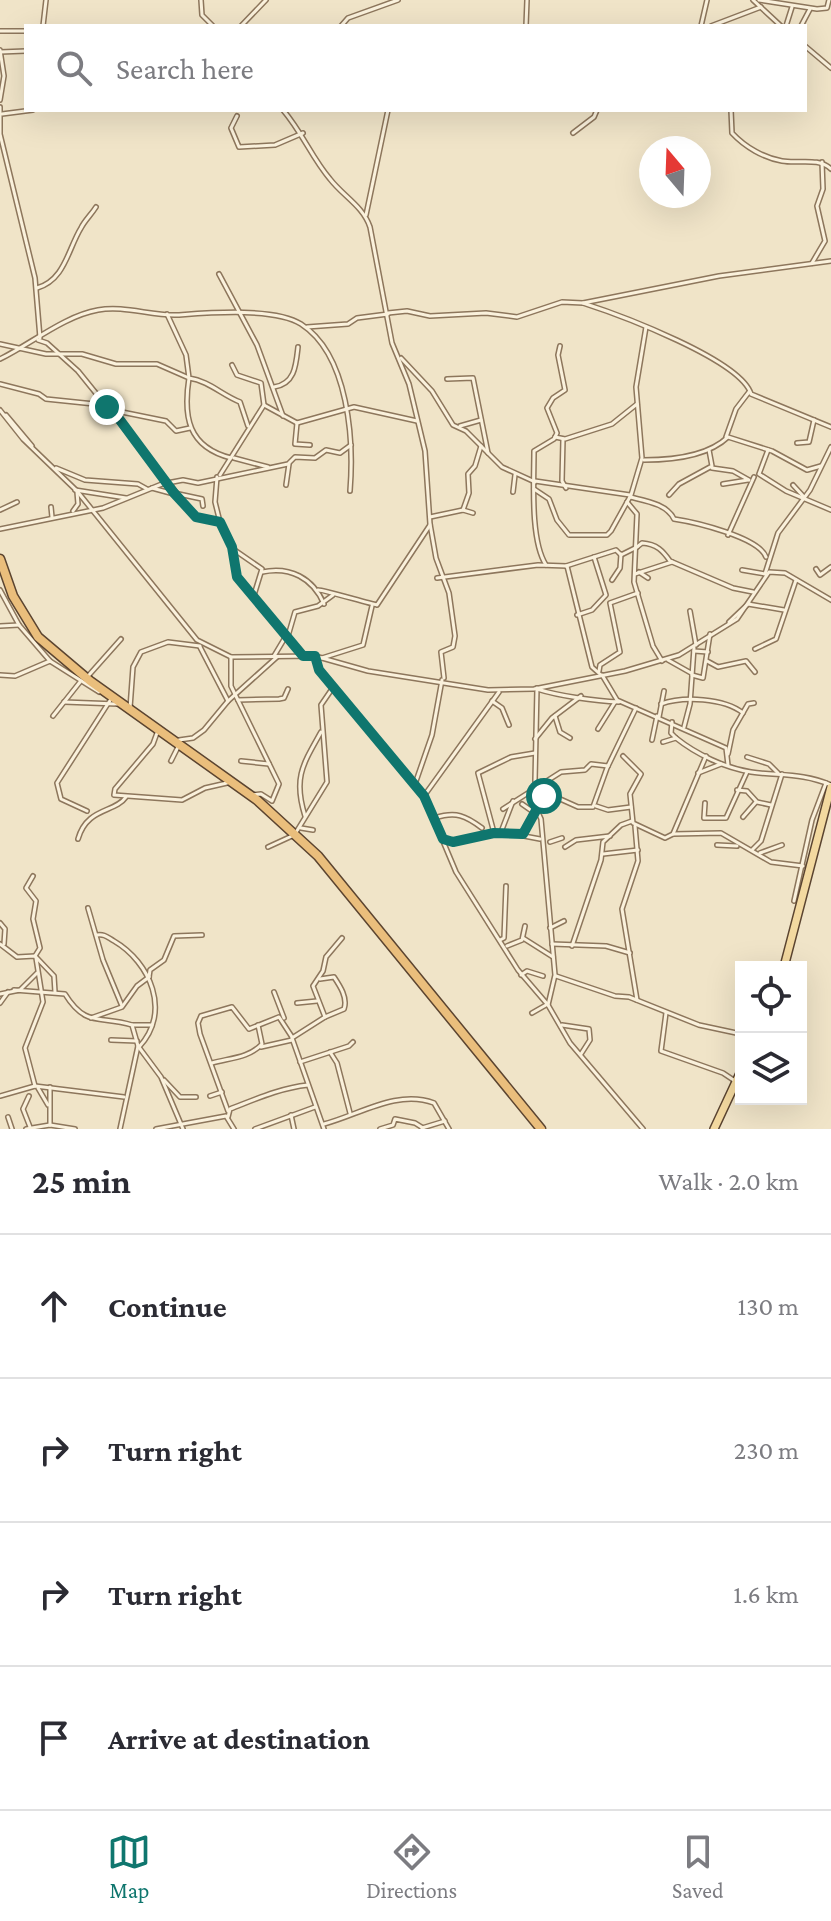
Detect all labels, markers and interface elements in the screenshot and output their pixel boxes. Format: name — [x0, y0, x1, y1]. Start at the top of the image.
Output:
search box — [24, 24, 807, 112]
icon: search — [52, 46, 96, 90]
text: Search here — [116, 52, 254, 85]
north arrow — [639, 136, 711, 208]
route end — [89, 389, 125, 425]
route start — [526, 778, 562, 814]
map controls — [735, 961, 807, 1105]
button: locate — [735, 961, 807, 1033]
button: layers — [735, 1033, 807, 1105]
text: 25 min — [32, 1163, 131, 1200]
text: Walk · 2.0 km — [658, 1167, 799, 1196]
icon: ahead — [32, 1284, 76, 1328]
text: Continue — [108, 1290, 227, 1323]
text: 130 m — [738, 1292, 799, 1321]
icon: right — [32, 1428, 76, 1472]
text: Turn right — [108, 1434, 242, 1467]
text: 230 m — [734, 1436, 799, 1465]
icon: right — [32, 1572, 76, 1616]
text: Turn right — [108, 1578, 242, 1611]
text: 1.6 km — [733, 1580, 799, 1609]
icon: arrive — [32, 1716, 76, 1760]
text: Arrive at destination — [108, 1722, 370, 1755]
tab: Map — [107, 1830, 151, 1903]
tab: Directions — [366, 1830, 457, 1903]
tab: Saved — [672, 1830, 724, 1903]

